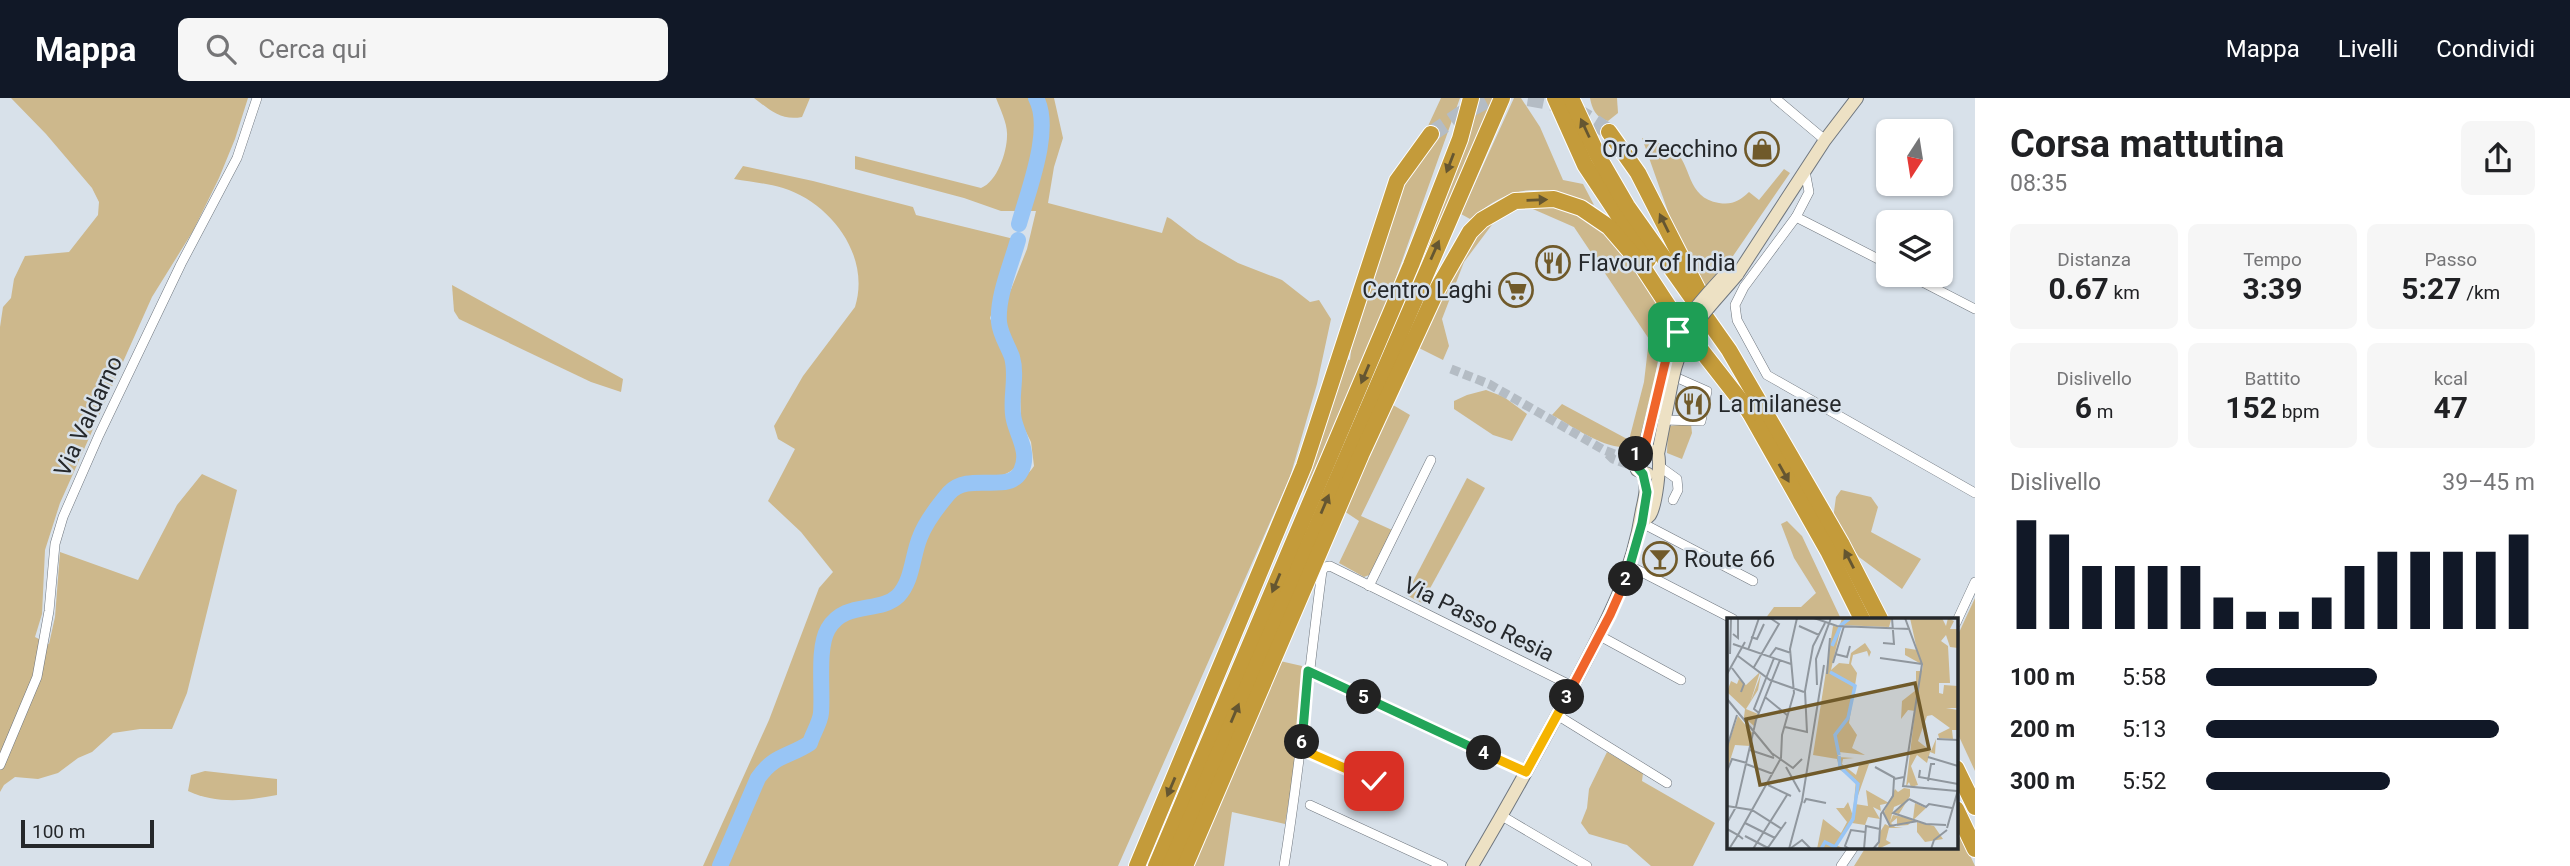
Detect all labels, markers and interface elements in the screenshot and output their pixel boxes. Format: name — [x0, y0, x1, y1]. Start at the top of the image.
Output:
search box — [178, 18, 668, 81]
text: Mappa — [35, 30, 136, 69]
icon: search — [202, 30, 240, 68]
text: Cerca qui — [258, 34, 367, 64]
text: Mappa — [2226, 35, 2300, 63]
text: Livelli — [2338, 35, 2398, 63]
text: Condividi — [2436, 35, 2535, 63]
one-way arrow — [1579, 118, 1591, 138]
north arrow — [1876, 119, 1953, 196]
map controls — [1876, 119, 1953, 287]
button: share — [2461, 121, 2535, 195]
text: Corsa mattutina — [2010, 122, 2284, 166]
shop icon: Oro Zecchino — [1743, 130, 1781, 168]
place label: Oro Zecchino — [1602, 136, 1738, 163]
one-way arrow — [1445, 153, 1456, 174]
text: 08:35 — [2010, 170, 2067, 197]
one-way arrow — [1526, 194, 1548, 205]
button: layers — [1876, 210, 1953, 287]
one-way arrow — [1659, 213, 1670, 233]
one-way arrow — [1429, 240, 1441, 260]
restaurant icon: Flavour of India — [1534, 244, 1572, 282]
text: Distanza — [2057, 248, 2131, 271]
text: Tempo — [2243, 248, 2302, 271]
text: Passo — [2424, 248, 2477, 271]
place label: Flavour of India — [1578, 250, 1736, 277]
supermarket icon: Centro Laghi — [1497, 271, 1535, 309]
text: 0.67 — [2048, 271, 2109, 306]
text: 3:39 — [2242, 271, 2303, 306]
text: 5:27 — [2401, 271, 2461, 306]
place label: Centro Laghi — [1362, 277, 1492, 304]
text: km — [2109, 281, 2140, 304]
text: /km — [2461, 281, 2500, 304]
pin — [1648, 302, 1708, 362]
icon: arrive — [1659, 313, 1697, 351]
street label: Via Valdarno — [49, 352, 128, 481]
one-way arrow — [1359, 363, 1370, 384]
text: Dislivello — [2056, 367, 2132, 390]
text: Battito — [2244, 367, 2301, 390]
text: kcal — [2434, 367, 2468, 390]
restaurant icon: La milanese — [1674, 385, 1712, 423]
text: 6 — [2075, 390, 2092, 425]
text: 152 — [2225, 390, 2277, 425]
text: 47 — [2434, 390, 2468, 425]
place label: La milanese — [1718, 391, 1841, 418]
text: m — [2092, 400, 2113, 423]
text: bpm — [2277, 400, 2320, 423]
pin: 1 — [1618, 436, 1654, 472]
text: 1 — [1630, 442, 1641, 465]
one-way arrow — [1778, 463, 1790, 483]
text: Dislivello — [2010, 469, 2101, 496]
text: 39–45 m — [2442, 469, 2535, 496]
one-way arrow — [1320, 493, 1331, 514]
bar icon: Route 66 — [1641, 540, 1679, 578]
place label: Route 66 — [1684, 546, 1775, 573]
one-way arrow — [1843, 548, 1855, 568]
pin: 2 — [1608, 561, 1644, 596]
text: 2 — [1620, 567, 1631, 590]
street label: Via Passo Resia — [1399, 571, 1559, 668]
one-way arrow — [1270, 573, 1282, 593]
inset map — [1727, 618, 1958, 848]
text: 100 m — [2010, 664, 2075, 691]
text: 5:58 — [2122, 664, 2166, 691]
pin: 5 — [1346, 680, 1382, 714]
pin: 3 — [1550, 680, 1584, 714]
text: 5 — [1358, 685, 1369, 708]
text: 3 — [1561, 685, 1572, 708]
one-way arrow — [1230, 702, 1241, 723]
text: 200 m — [2010, 716, 2075, 743]
text: 5:13 — [2122, 716, 2166, 743]
pin: 6 — [1284, 724, 1320, 760]
text: 6 — [1296, 730, 1307, 753]
pin: 4 — [1466, 736, 1502, 770]
text: 4 — [1478, 741, 1489, 764]
pin — [1344, 751, 1404, 811]
icon: check — [1355, 762, 1393, 800]
text: 300 m — [2010, 768, 2075, 795]
text: 5:52 — [2122, 768, 2166, 795]
one-way arrow — [1166, 776, 1177, 797]
scale bar — [21, 817, 154, 849]
text: 100 m — [32, 820, 85, 843]

